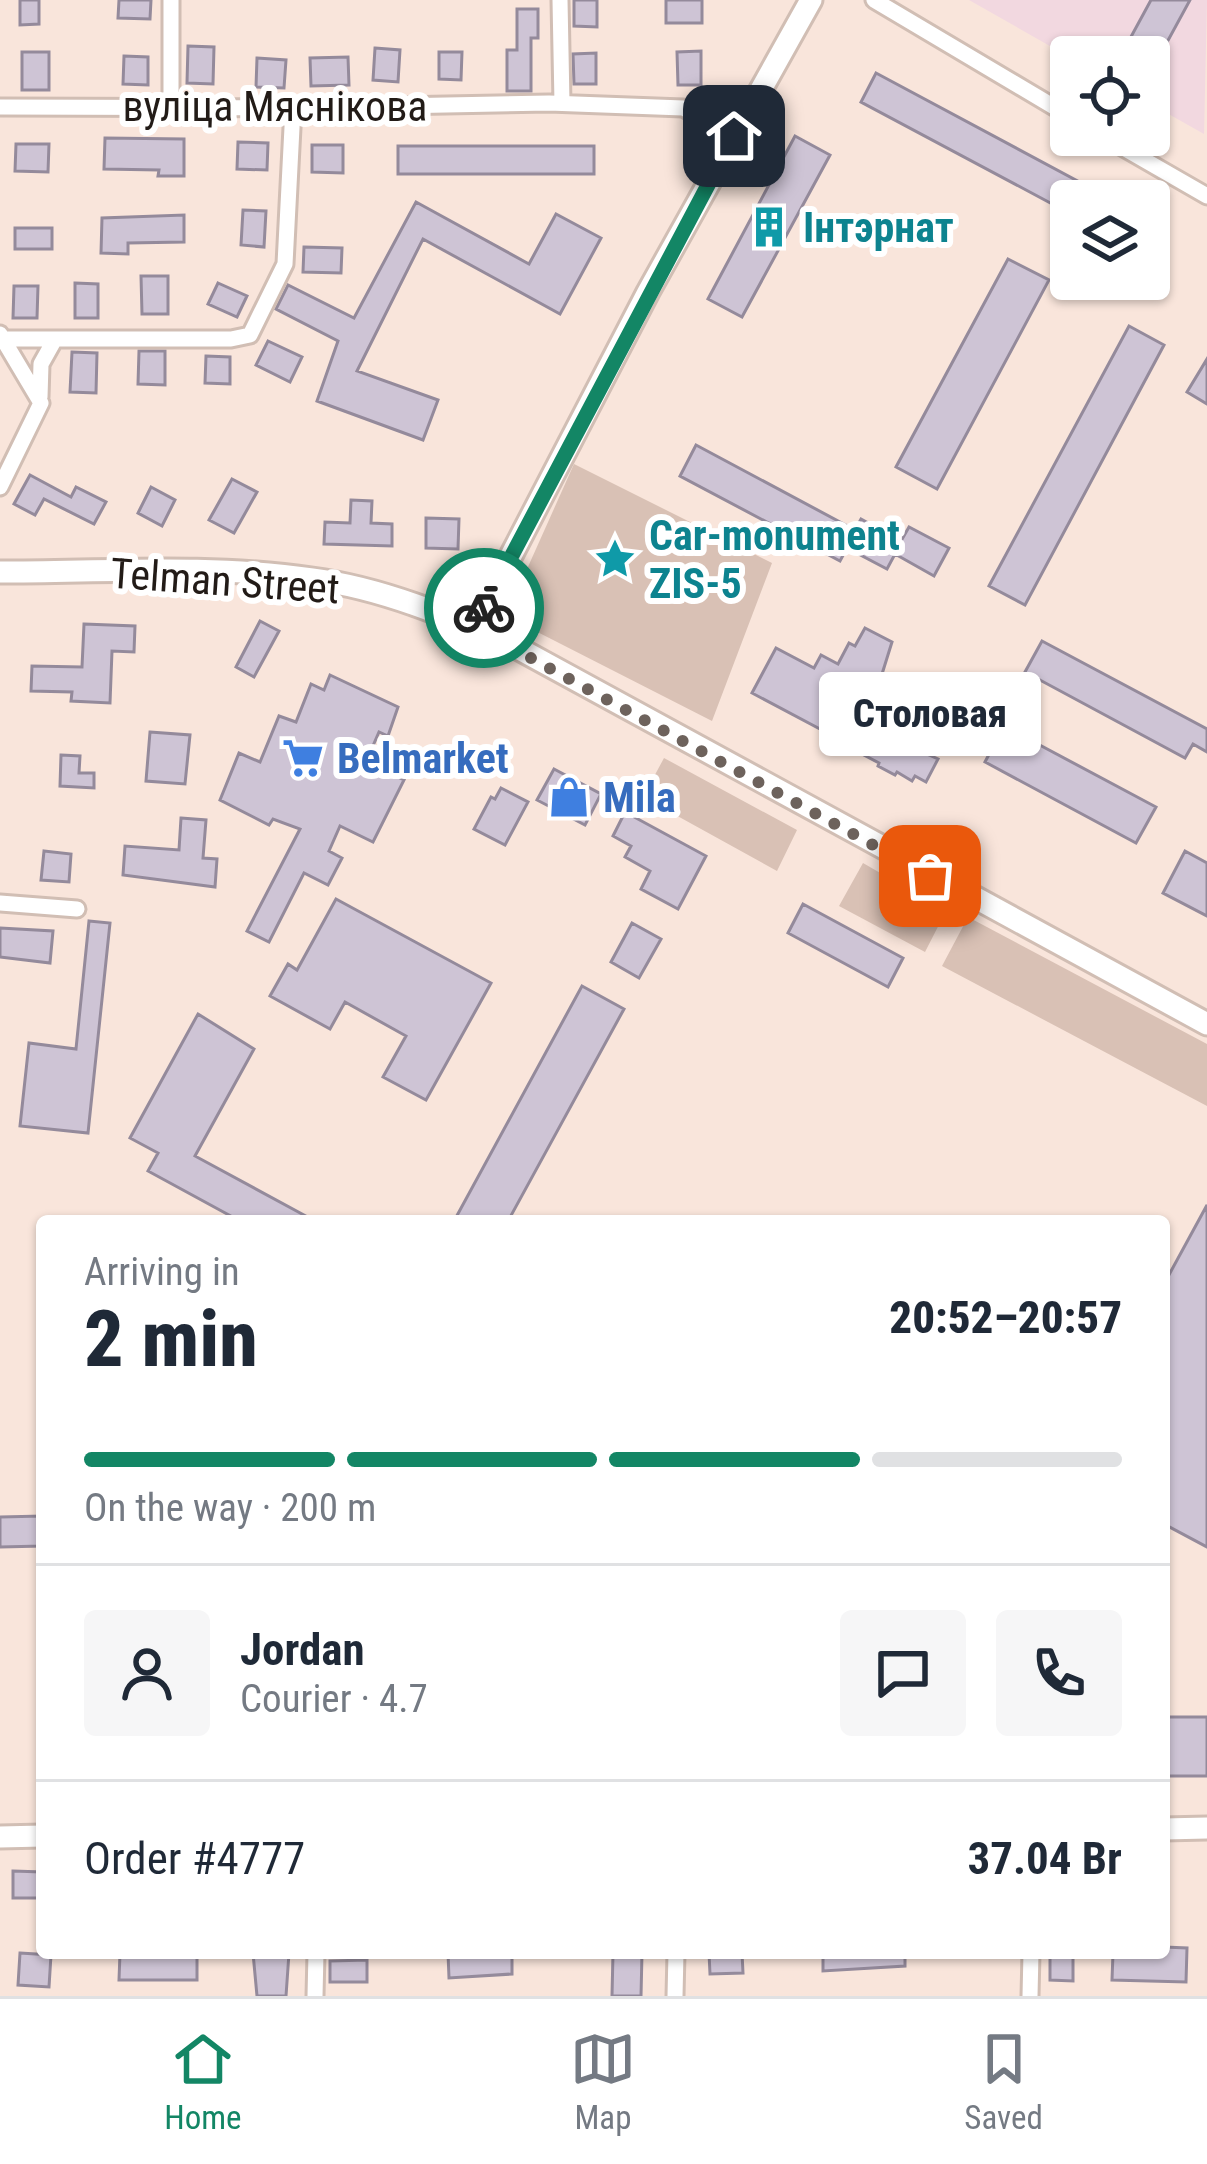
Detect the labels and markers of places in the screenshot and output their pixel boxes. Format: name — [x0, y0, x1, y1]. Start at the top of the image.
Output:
pin — [683, 85, 785, 187]
place label: Інтэрнат — [803, 203, 954, 252]
building icon: Інтэрнат — [746, 204, 792, 250]
place label: Car-monument ZIS-5 — [649, 511, 900, 608]
place icon: Car-monument ZIS-5 — [592, 536, 638, 582]
callout: Столовая — [819, 672, 1041, 756]
place label: Belmarket — [337, 734, 509, 783]
supermarket icon: Belmarket — [280, 735, 326, 781]
place label: Mila — [603, 773, 676, 822]
shop icon: Mila — [546, 774, 592, 820]
pin — [879, 825, 981, 927]

